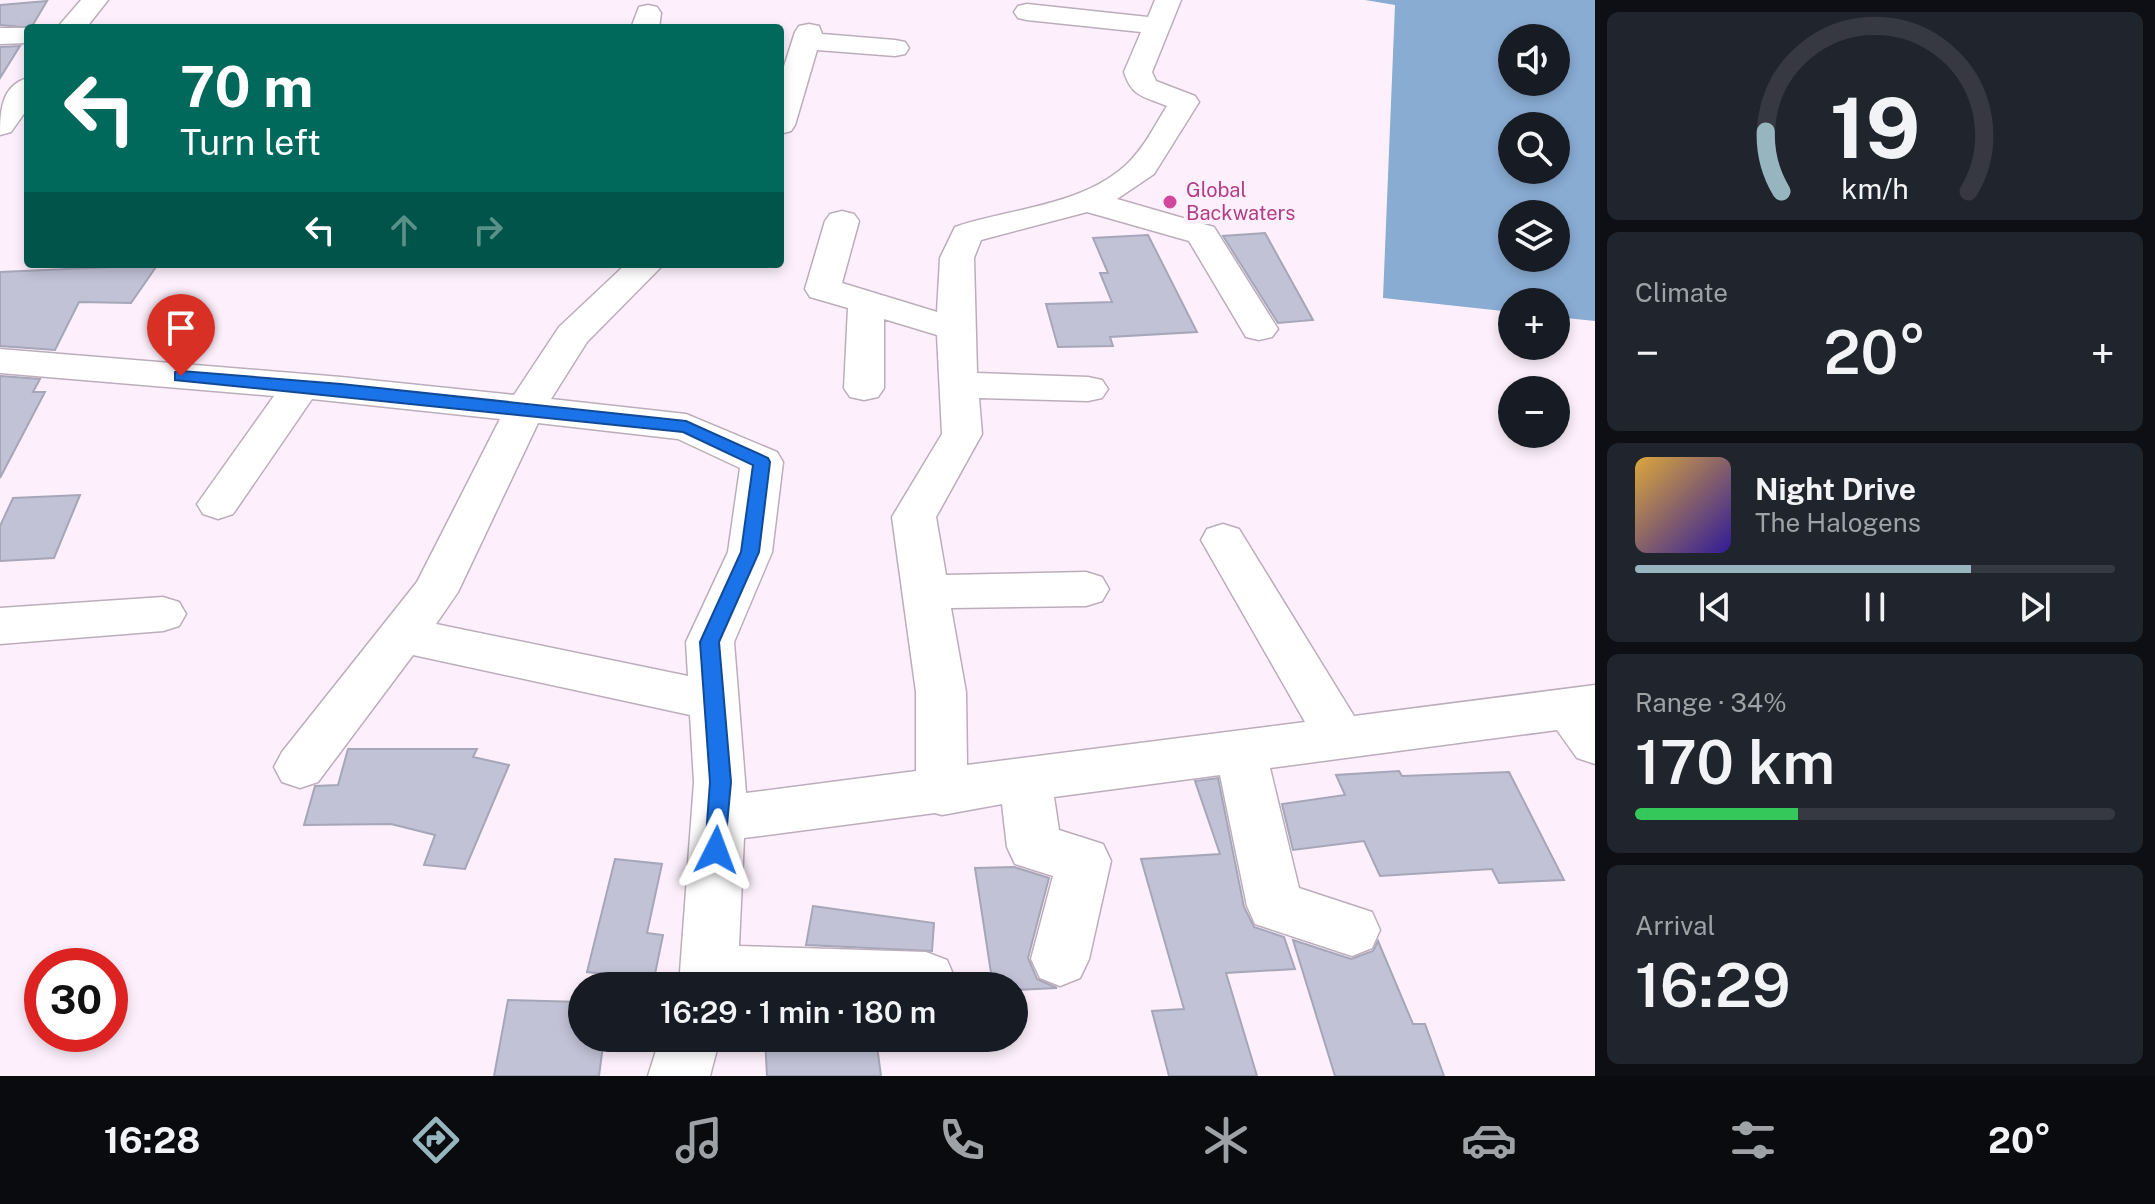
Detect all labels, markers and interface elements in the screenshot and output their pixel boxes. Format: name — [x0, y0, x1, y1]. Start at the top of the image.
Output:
map controls — [1498, 24, 1570, 448]
button: sound — [1498, 24, 1570, 96]
text: 70 m — [180, 54, 313, 120]
icon: left — [48, 56, 152, 160]
text: 19 — [1830, 79, 1920, 177]
button: search — [1498, 112, 1570, 184]
text: Turn left — [180, 121, 321, 163]
text: km/h — [1841, 172, 1909, 205]
place label: Global Backwaters — [1186, 178, 1295, 225]
marker: Global Backwaters — [1161, 193, 1179, 211]
button: layers — [1498, 200, 1570, 272]
icon: left — [298, 208, 342, 252]
icon: ahead — [382, 208, 426, 252]
icon: right — [466, 208, 510, 252]
text: Climate — [1635, 277, 1728, 308]
button: + — [1498, 288, 1570, 360]
pin — [147, 294, 215, 376]
icon: arrive — [159, 306, 203, 350]
text: 20° — [1824, 317, 1926, 388]
text: − — [1635, 327, 1659, 379]
text: + — [2091, 327, 2115, 379]
button: − — [1498, 376, 1570, 448]
text: Night Drive — [1755, 471, 1916, 507]
text: The Halogens — [1755, 507, 1921, 538]
icon: previous — [1693, 585, 1737, 629]
icon: pause — [1853, 585, 1897, 629]
icon: next — [2013, 585, 2057, 629]
text: Range · 34% — [1635, 687, 1787, 718]
text: 170 km — [1635, 727, 1835, 798]
position arrow — [674, 808, 758, 892]
text: Arrival — [1635, 910, 1715, 941]
speed limit sign: 30 — [24, 948, 128, 1052]
text: 16:29 — [1635, 950, 1791, 1021]
text: 16:29 · 1 min · 180 m — [660, 994, 936, 1030]
icon: directions — [408, 1112, 464, 1168]
icon: music — [671, 1112, 727, 1168]
icon: phone — [934, 1112, 990, 1168]
icon: climate — [1198, 1112, 1254, 1168]
icon: car — [1461, 1112, 1517, 1168]
icon: filters — [1725, 1112, 1781, 1168]
text: 16:28 — [104, 1119, 200, 1161]
text: 20° — [1988, 1119, 2051, 1161]

